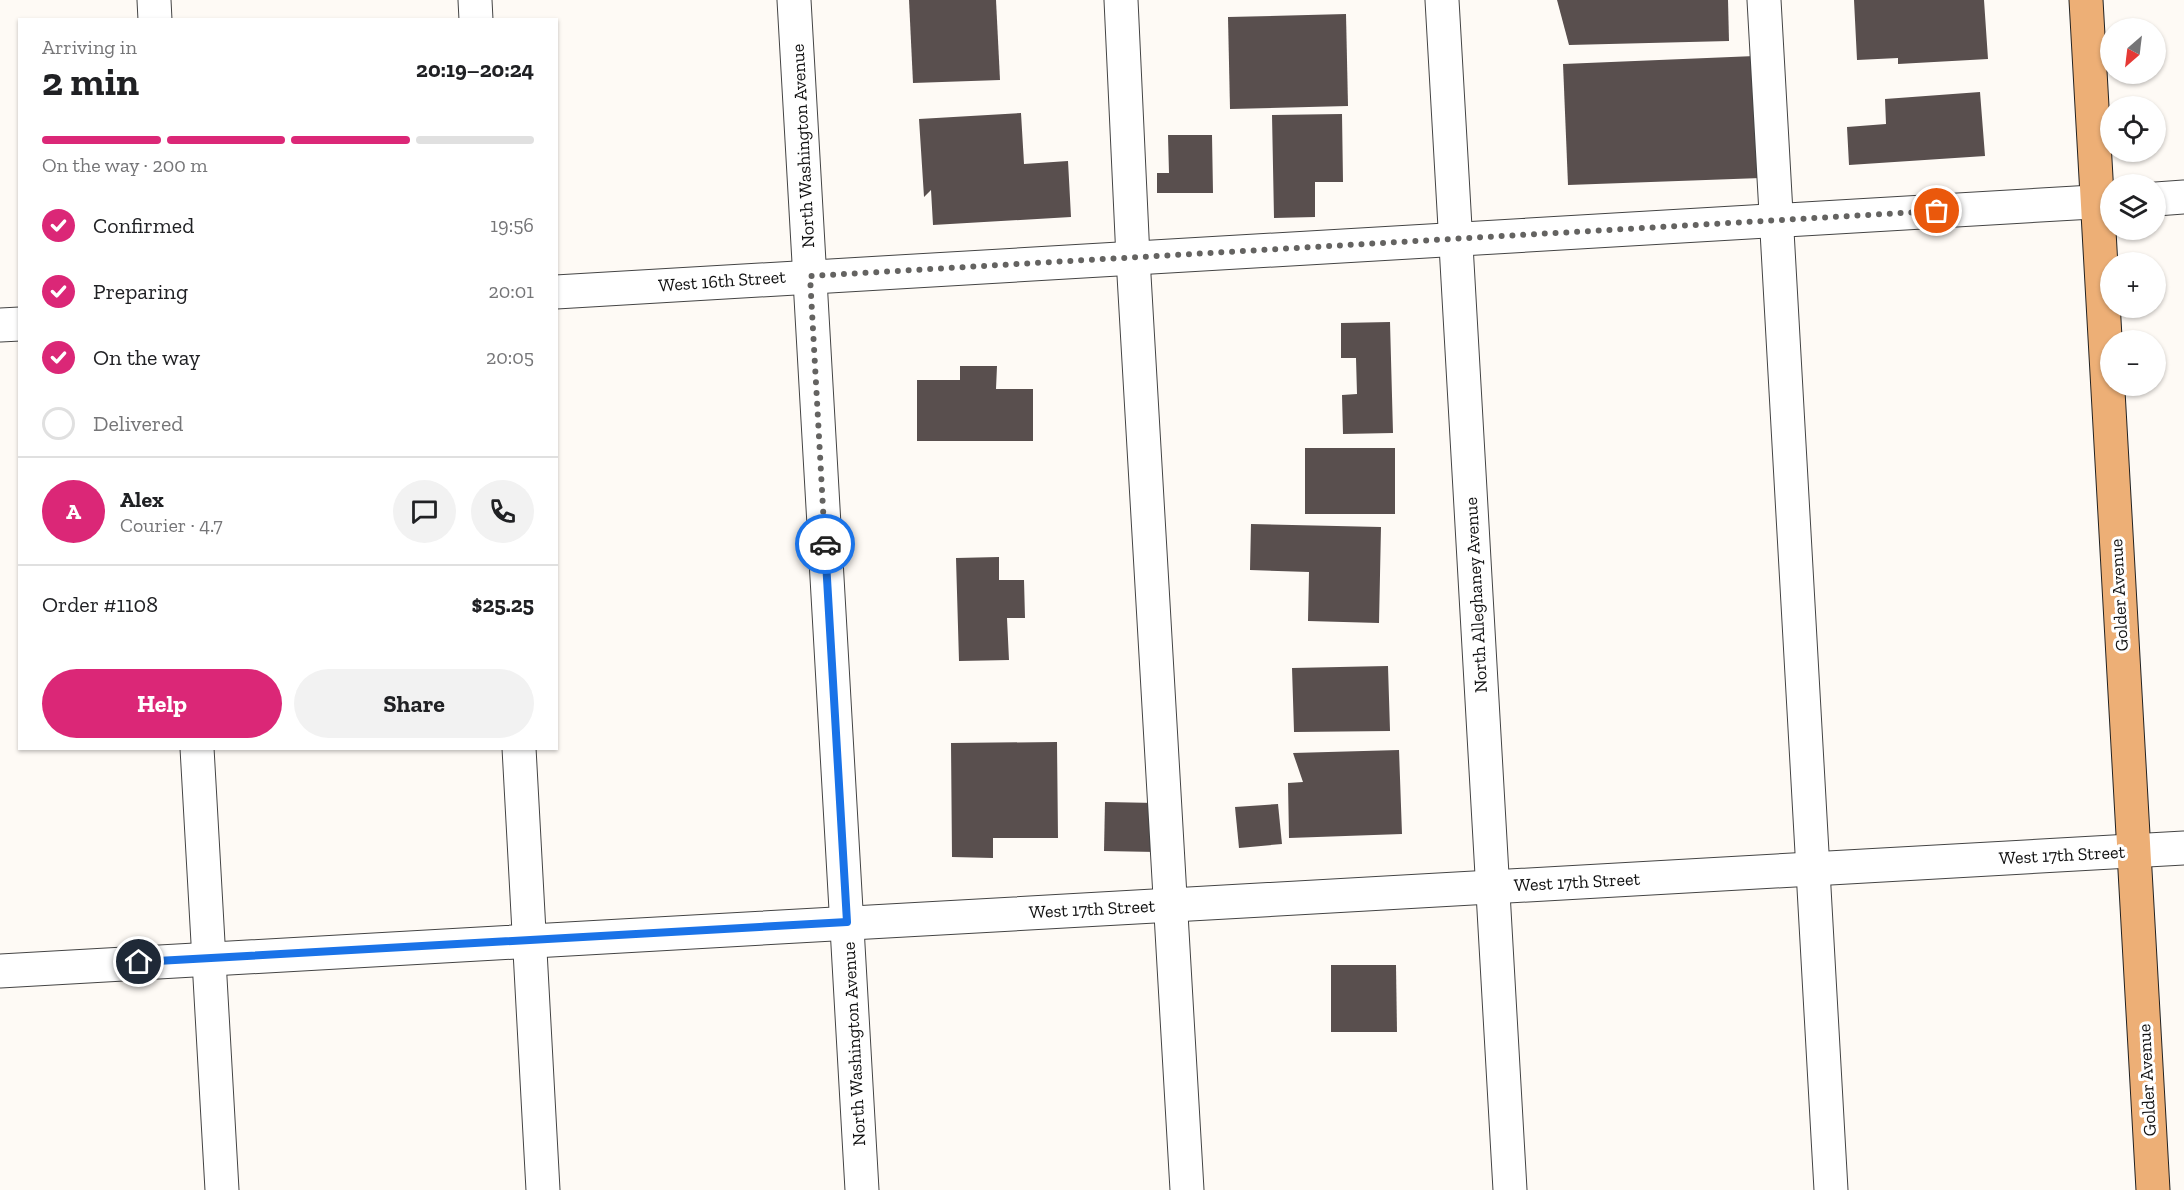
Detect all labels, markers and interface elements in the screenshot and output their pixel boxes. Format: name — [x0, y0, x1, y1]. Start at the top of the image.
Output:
north arrow — [2100, 18, 2166, 84]
map controls — [2100, 18, 2166, 396]
text: Arriving in — [42, 35, 137, 59]
street label: North Washington Avenue — [787, 43, 819, 249]
text: 20:19–20:24 — [416, 56, 534, 83]
text: 2 min — [42, 58, 139, 105]
button: locate — [2100, 96, 2166, 162]
text: On the way · 200 m — [42, 153, 208, 177]
button: layers — [2100, 174, 2166, 240]
pin — [1911, 185, 1962, 236]
icon: bag — [1920, 194, 1953, 227]
icon: check — [42, 209, 75, 242]
text: Confirmed — [93, 212, 194, 239]
text: 19:56 — [490, 213, 534, 237]
button: + — [2100, 252, 2166, 318]
street label: West 16th Street — [658, 266, 787, 296]
icon: check — [42, 275, 75, 308]
text: Preparing — [93, 278, 188, 305]
text: 20:01 — [488, 279, 534, 303]
button: − — [2100, 330, 2166, 396]
icon: check — [42, 341, 75, 374]
text: On the way — [93, 344, 200, 371]
text: 20:05 — [486, 345, 534, 369]
text: Delivered — [93, 410, 183, 437]
button: chat — [393, 480, 456, 543]
button: phone — [471, 480, 534, 543]
text: Alex — [120, 486, 164, 513]
street label: North Alleghaney Avenue — [1460, 497, 1492, 693]
text: A — [66, 498, 81, 525]
text: Courier · 4.7 — [120, 513, 223, 537]
courier — [795, 514, 855, 574]
icon: car — [809, 528, 842, 561]
street label: Golder Avenue — [2105, 538, 2133, 652]
text: Order #1108 — [42, 591, 158, 618]
text: $25.25 — [472, 591, 534, 618]
button: Help — [42, 669, 282, 738]
button: Share — [294, 669, 534, 738]
street label: West 17th Street — [1998, 841, 2126, 869]
street label: West 17th Street — [1513, 868, 1641, 896]
street label: West 17th Street — [1028, 895, 1156, 923]
pin — [113, 936, 164, 987]
street label: North Washington Avenue — [838, 941, 870, 1147]
icon: home — [122, 945, 155, 978]
street label: Golder Avenue — [2133, 1023, 2161, 1137]

